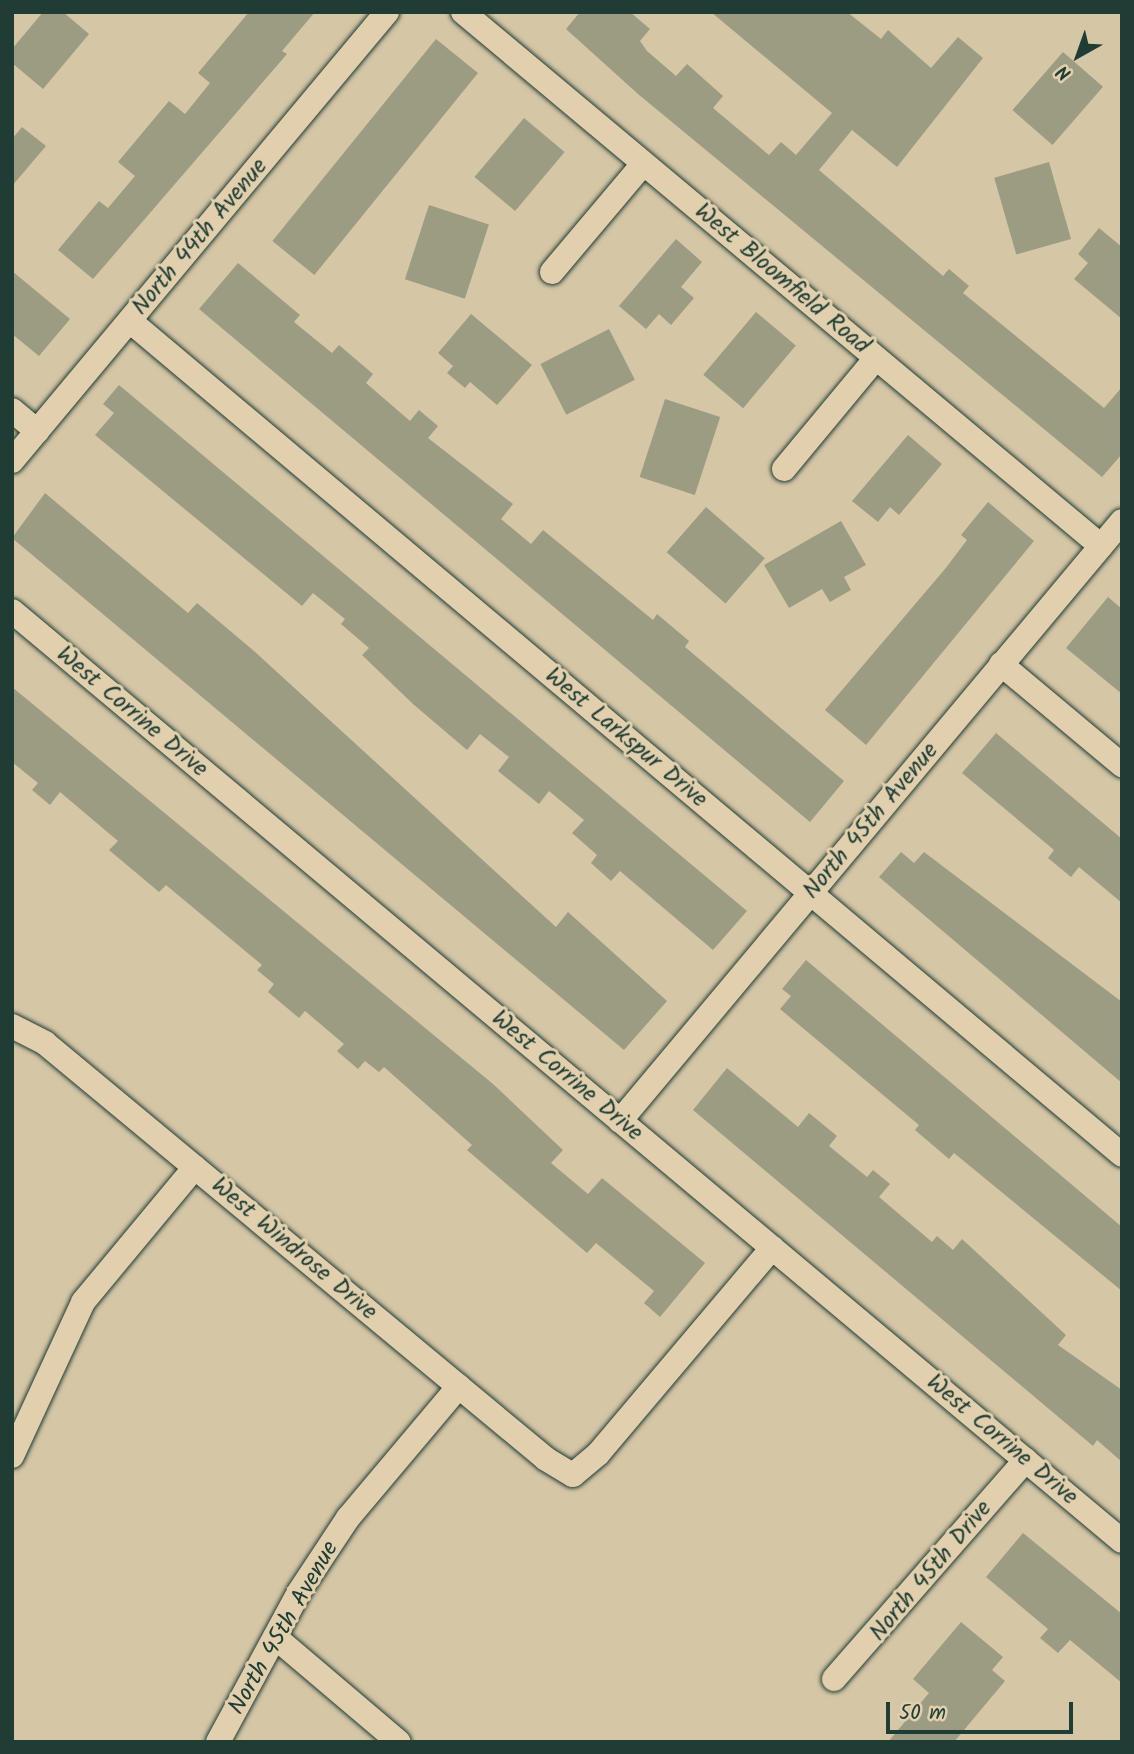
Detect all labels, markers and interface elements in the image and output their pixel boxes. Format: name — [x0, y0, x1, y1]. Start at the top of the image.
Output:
north arrow — [1043, 21, 1113, 91]
text: N — [1050, 57, 1079, 87]
street label: North 44th Avenue — [126, 153, 274, 321]
street label: West Bloomfield Road — [689, 197, 875, 361]
street label: West Corrine Drive — [50, 640, 214, 784]
street label: West Larkspur Drive — [539, 662, 713, 814]
street label: North 45th Avenue — [797, 737, 945, 905]
street label: West Corrine Drive — [485, 1004, 649, 1148]
street label: West Windrose Drive — [205, 1171, 383, 1327]
street label: West Corrine Drive — [920, 1368, 1084, 1512]
street label: North 45th Drive — [864, 1495, 998, 1647]
street label: North 45th Avenue — [223, 1536, 345, 1720]
scale bar — [889, 1688, 1076, 1732]
text: 50 m — [899, 1697, 946, 1730]

